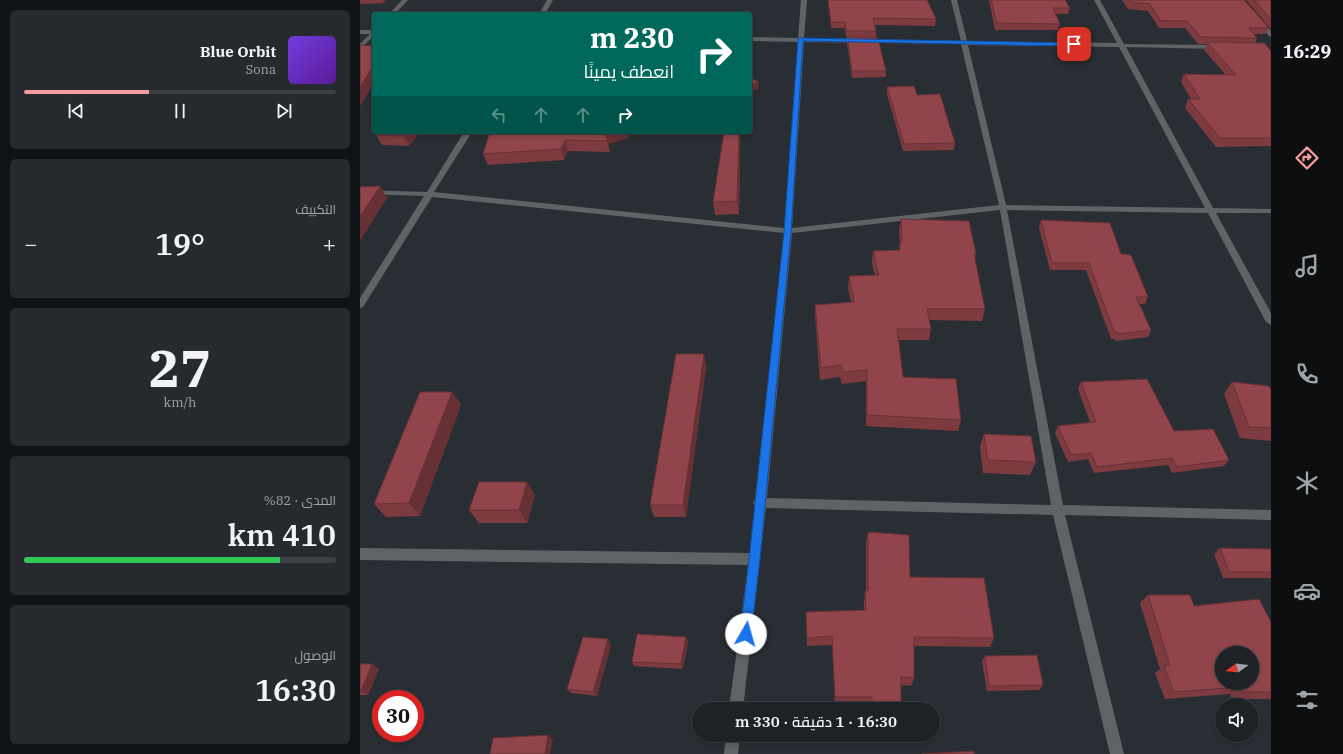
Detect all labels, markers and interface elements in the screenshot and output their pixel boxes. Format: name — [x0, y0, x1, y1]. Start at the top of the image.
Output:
text: 230 m — [590, 19, 674, 56]
pin — [1057, 27, 1091, 61]
icon: right — [688, 28, 740, 80]
icon: arrive — [1063, 33, 1085, 55]
text: 16:29 — [1283, 40, 1331, 63]
text: Blue Orbit — [200, 42, 276, 61]
text: انعطف يمينًا — [583, 60, 674, 83]
text: Sona — [246, 61, 276, 78]
icon: previous — [65, 100, 87, 122]
icon: pause — [169, 100, 191, 122]
icon: next — [273, 100, 295, 122]
icon: left — [488, 104, 510, 126]
icon: ahead — [530, 104, 552, 126]
icon: ahead — [572, 104, 594, 126]
icon: right — [614, 104, 636, 126]
icon: directions — [1293, 144, 1321, 172]
text: التكييف — [295, 201, 336, 218]
text: 19° — [155, 224, 205, 263]
text: − — [24, 229, 37, 258]
text: + — [323, 229, 336, 258]
icon: music — [1293, 252, 1321, 280]
text: 27 — [149, 334, 211, 401]
icon: phone — [1293, 360, 1321, 388]
text: km/h — [164, 394, 196, 411]
icon: climate — [1293, 469, 1321, 497]
text: المدى · 82% — [264, 492, 336, 509]
text: 410 km — [228, 515, 336, 554]
icon: car — [1293, 577, 1321, 605]
position arrow — [725, 613, 767, 655]
north arrow — [1215, 646, 1259, 690]
map controls — [1215, 646, 1259, 742]
text: الوصول — [295, 647, 336, 664]
text: 16:30 — [255, 670, 336, 709]
icon: filters — [1293, 686, 1321, 714]
speed limit sign: 30 — [372, 690, 424, 742]
button: sound — [1215, 698, 1259, 742]
text: 16:30 · 1 دقيقة · 330 m — [735, 712, 897, 731]

